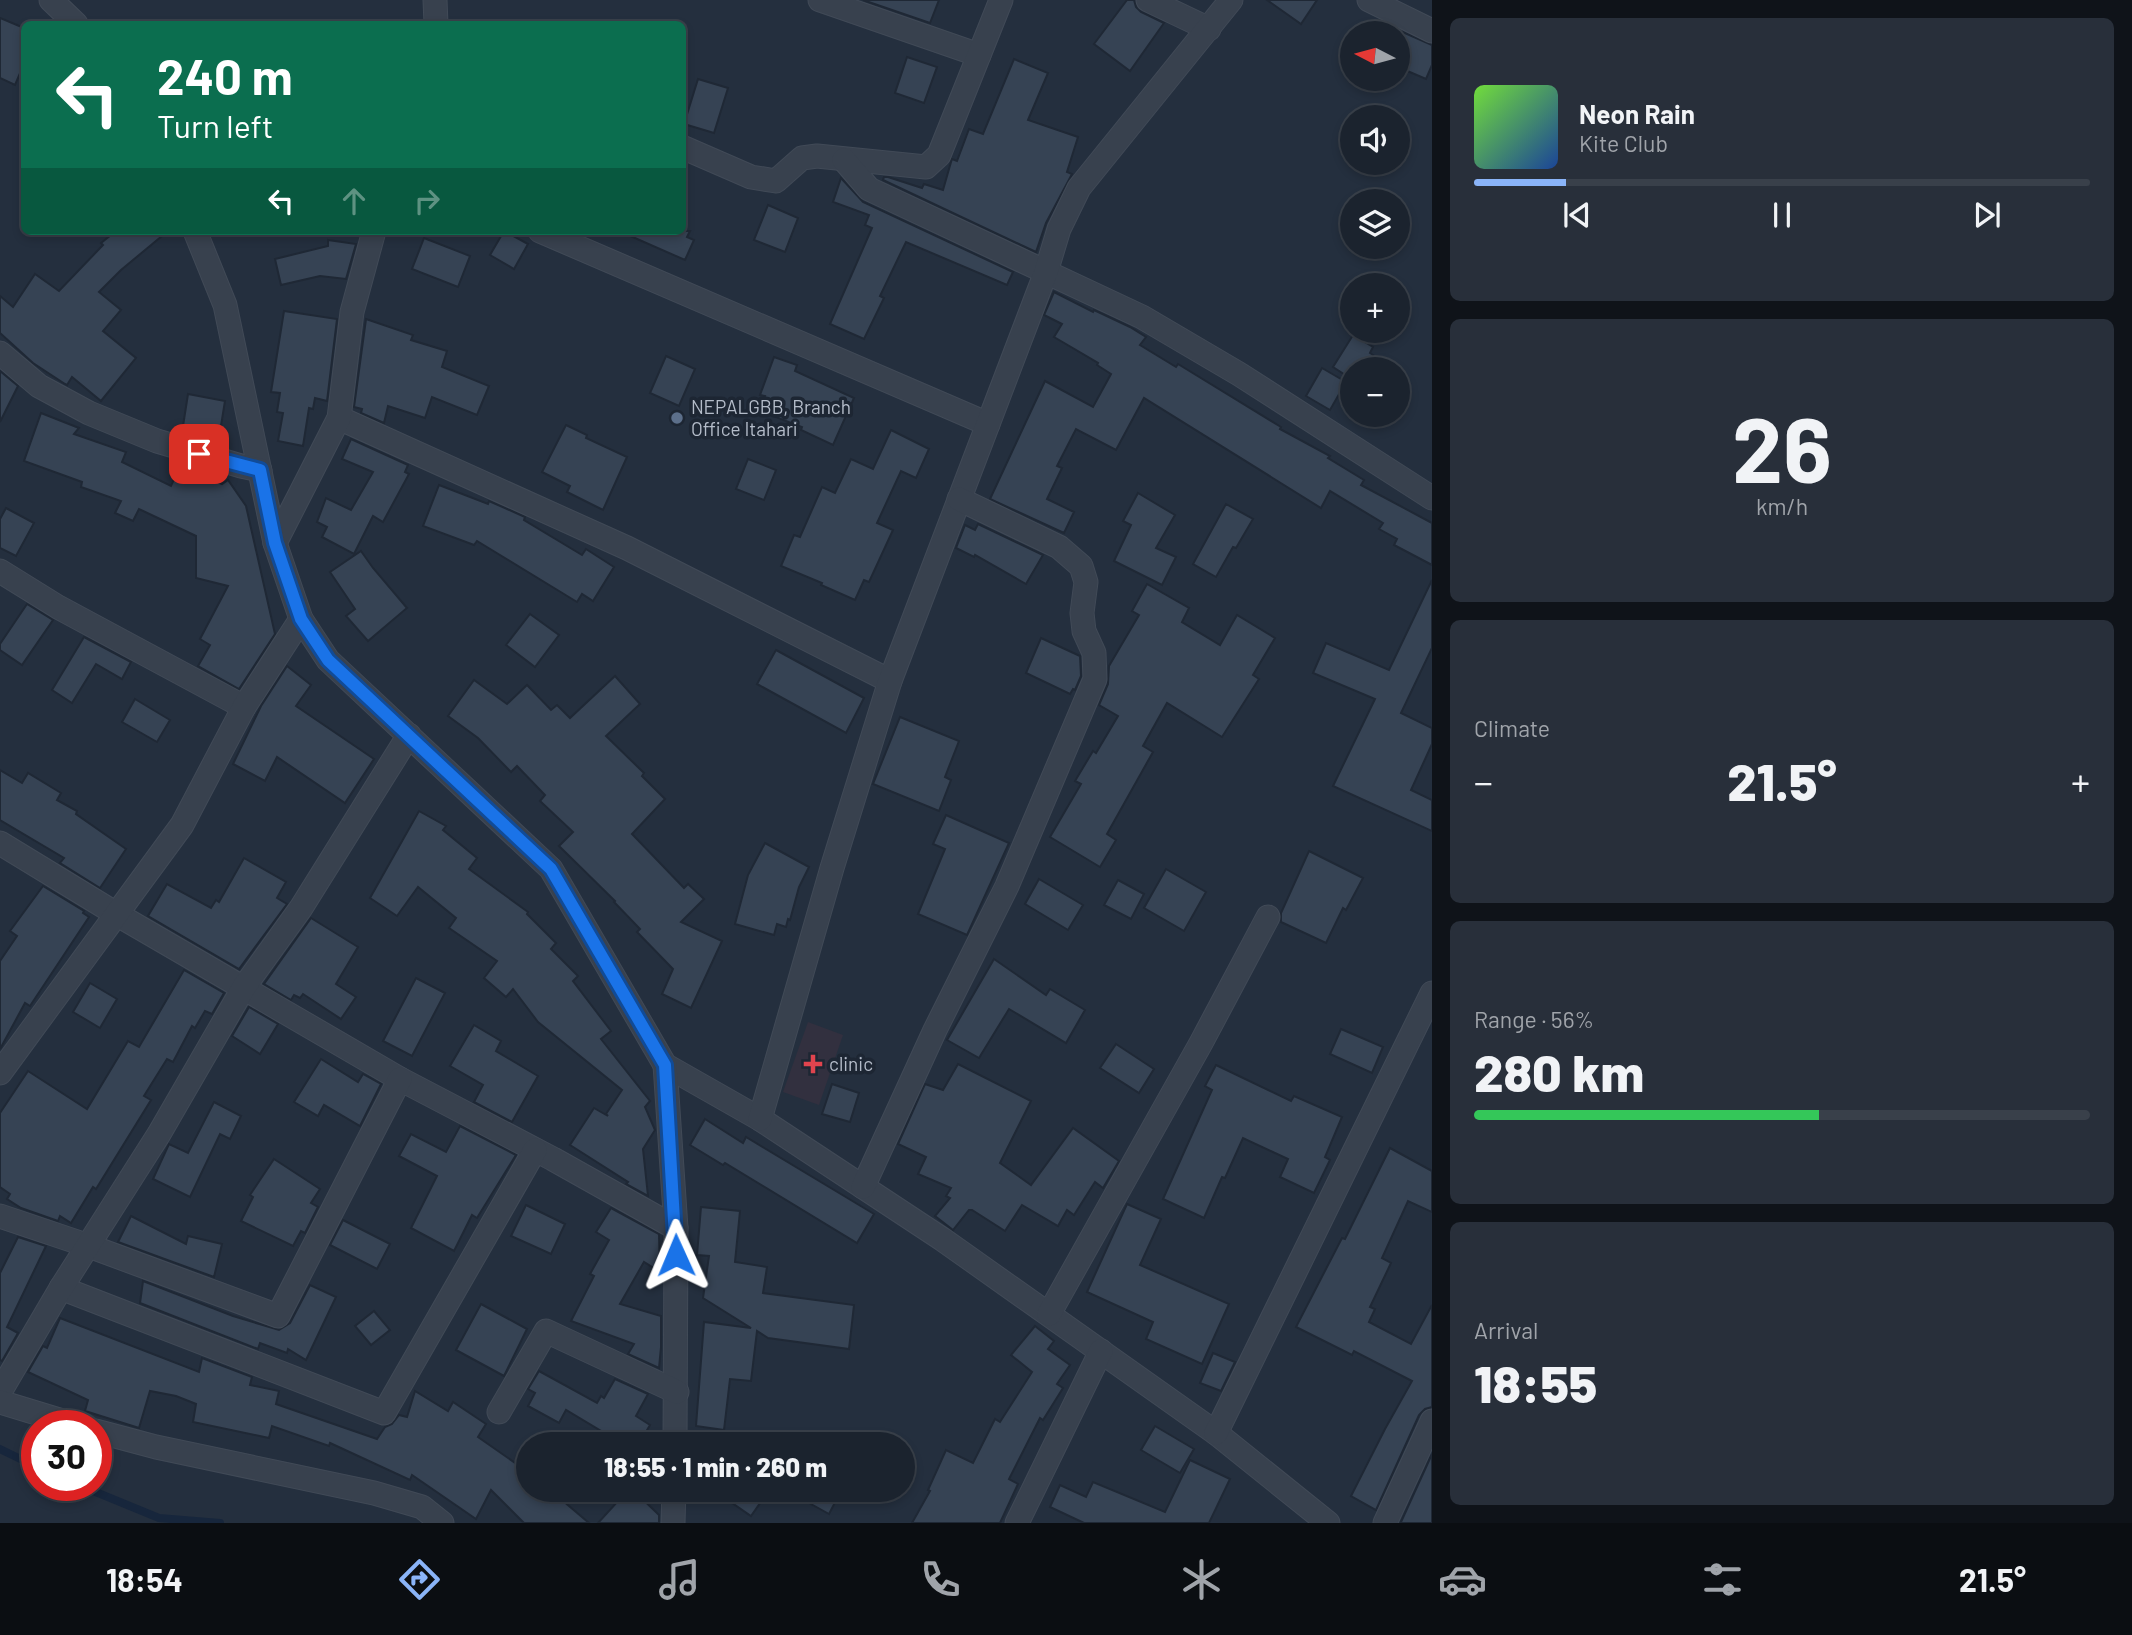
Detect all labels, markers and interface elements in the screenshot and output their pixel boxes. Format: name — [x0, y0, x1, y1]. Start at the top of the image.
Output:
north arrow — [1340, 21, 1410, 91]
map controls — [1340, 21, 1410, 427]
text: 240 m — [157, 46, 293, 105]
icon: left — [42, 49, 133, 140]
text: Neon Rain — [1579, 98, 1695, 129]
button: sound — [1340, 105, 1410, 175]
text: Turn left — [157, 106, 274, 144]
text: Kite Club — [1579, 129, 1668, 157]
icon: left — [262, 182, 300, 220]
icon: ahead — [335, 182, 373, 220]
icon: right — [408, 182, 446, 220]
button: layers — [1340, 189, 1410, 259]
icon: previous — [1558, 196, 1596, 234]
icon: pause — [1763, 196, 1801, 234]
icon: next — [1968, 196, 2006, 234]
button: + — [1340, 273, 1410, 343]
button: − — [1340, 357, 1410, 427]
text: 26 — [1732, 392, 1832, 501]
place label: NEPALGBB, Branch Office Itahari — [691, 395, 851, 440]
marker: NEPALGBB, Branch Office Itahari — [669, 410, 685, 426]
pin — [169, 424, 229, 484]
icon: arrive — [180, 435, 218, 473]
text: km/h — [1756, 492, 1808, 520]
text: Climate — [1474, 714, 1550, 742]
text: 21.5° — [1727, 749, 1837, 811]
text: − — [1474, 758, 1493, 804]
text: + — [2071, 758, 2090, 804]
text: Range · 56% — [1474, 1005, 1594, 1033]
text: 280 km — [1474, 1040, 1644, 1102]
place label: clinic — [829, 1052, 873, 1075]
marker: clinic — [803, 1054, 823, 1074]
position arrow — [639, 1218, 713, 1292]
text: Arrival — [1474, 1316, 1538, 1344]
text: 18:55 — [1474, 1351, 1597, 1413]
speed limit sign: 30 — [21, 1410, 112, 1501]
text: 18:55 · 1 min · 260 m — [604, 1451, 827, 1482]
icon: directions — [395, 1555, 444, 1604]
icon: music — [655, 1555, 704, 1604]
icon: phone — [916, 1555, 965, 1604]
icon: climate — [1177, 1555, 1226, 1604]
icon: car — [1438, 1555, 1487, 1604]
icon: filters — [1698, 1555, 1747, 1604]
text: 18:54 — [106, 1560, 183, 1598]
text: 21.5° — [1959, 1560, 2026, 1598]

